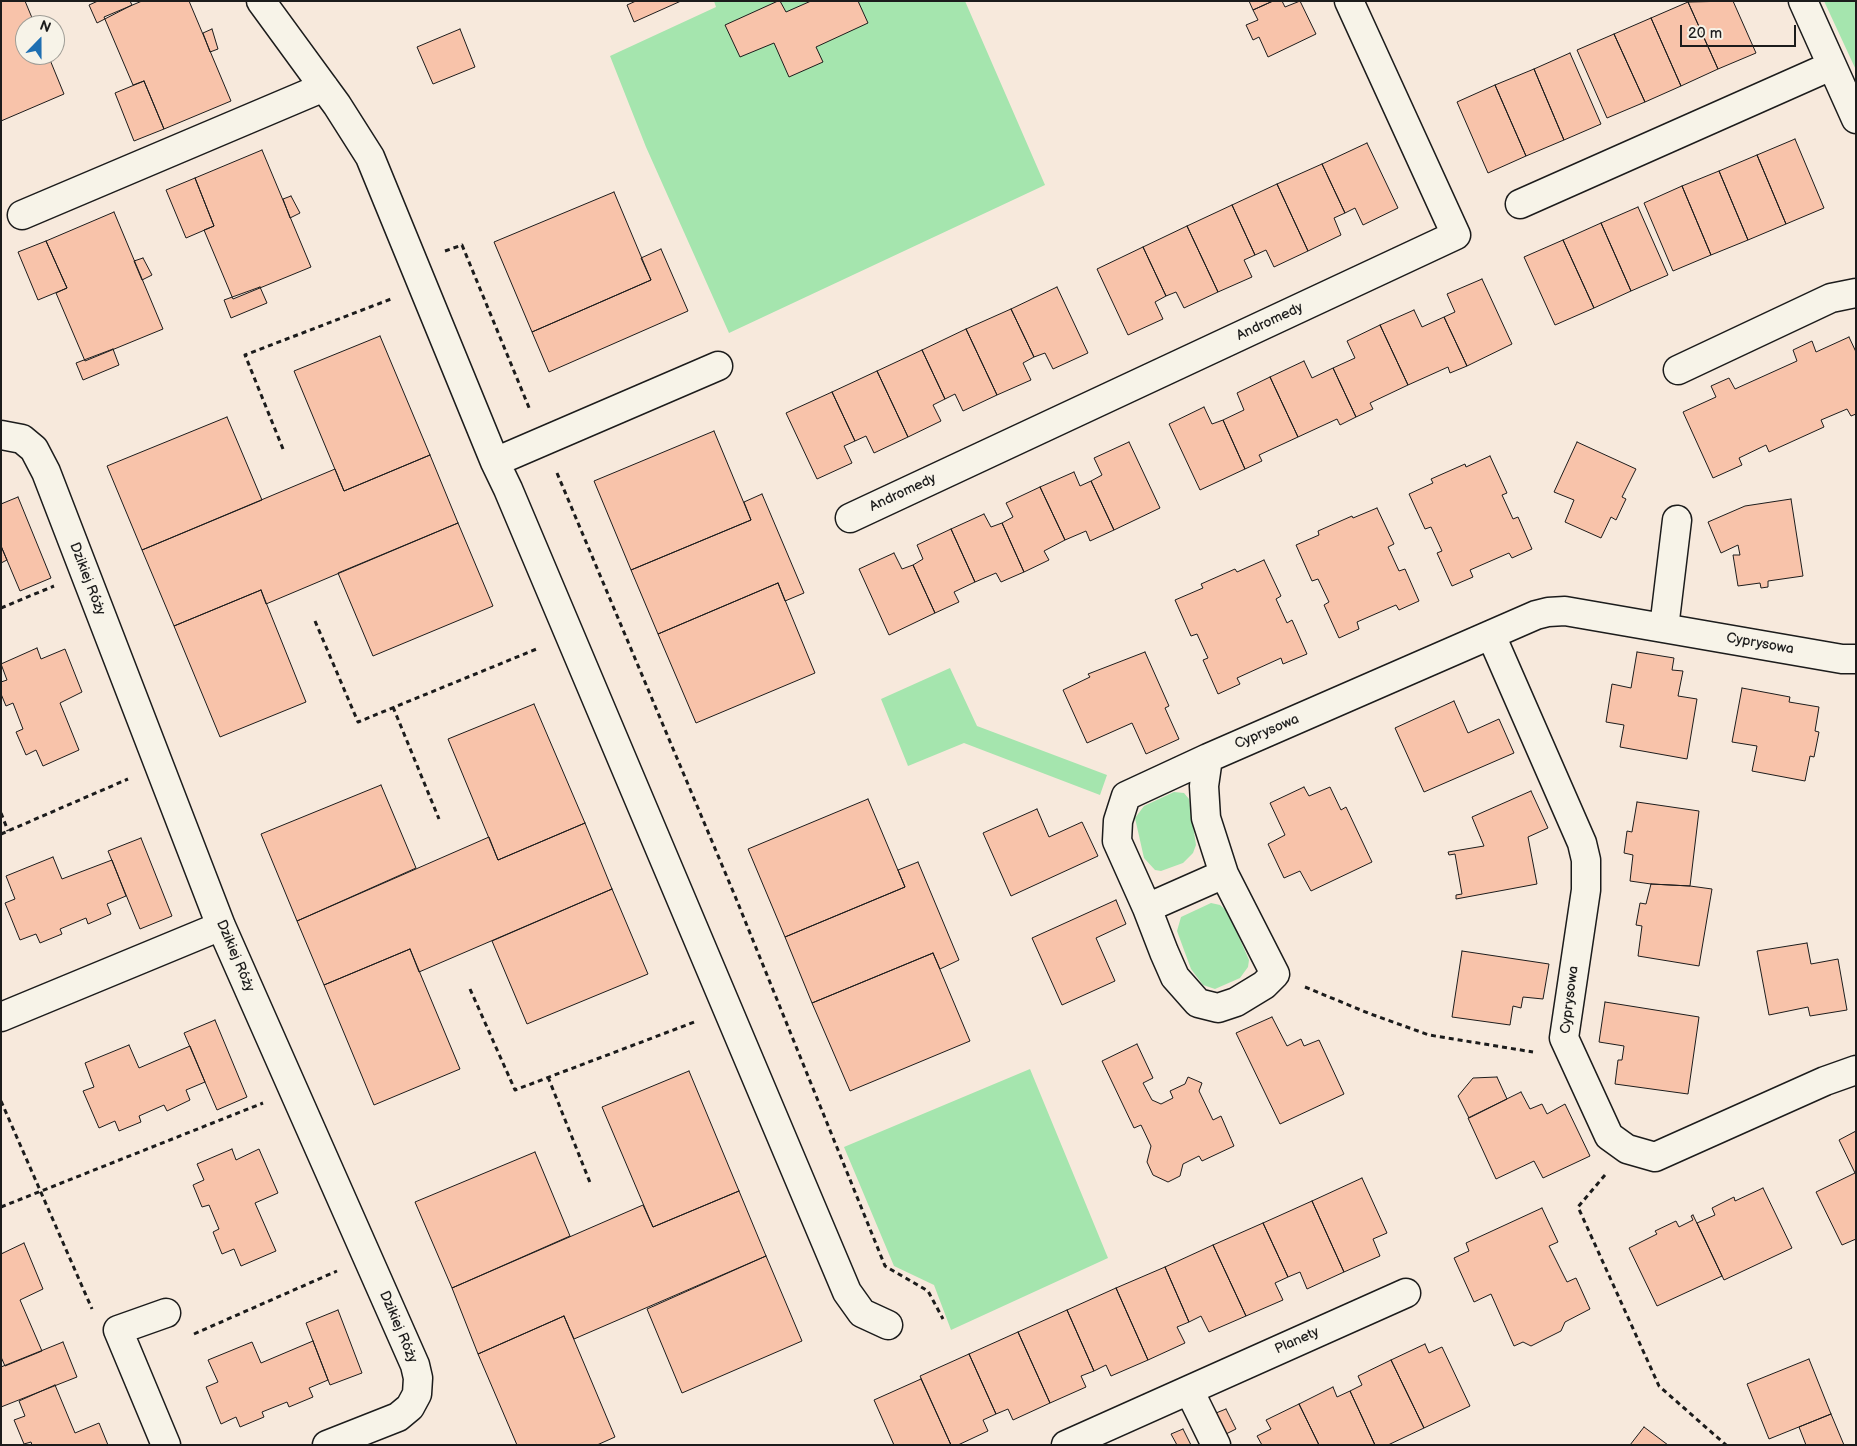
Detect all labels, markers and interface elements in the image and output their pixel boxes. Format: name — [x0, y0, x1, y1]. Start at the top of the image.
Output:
north arrow — [15, 15, 65, 65]
scale bar — [1682, 15, 1798, 47]
text: N — [37, 17, 53, 36]
text: 20 m — [1688, 24, 1722, 43]
street label: Andromedy — [1234, 299, 1306, 345]
street label: Andromedy — [867, 470, 939, 516]
street label: Dzikiej Róży — [65, 540, 109, 618]
street label: Cyprysowa — [1725, 630, 1795, 658]
street label: Cyprysowa — [1232, 711, 1302, 753]
street label: Dzikiej Róży — [212, 918, 258, 994]
street label: Cyprysowa — [1557, 965, 1583, 1035]
street label: Dzikiej Róży — [375, 1289, 421, 1365]
street label: Planety — [1272, 1324, 1322, 1358]

